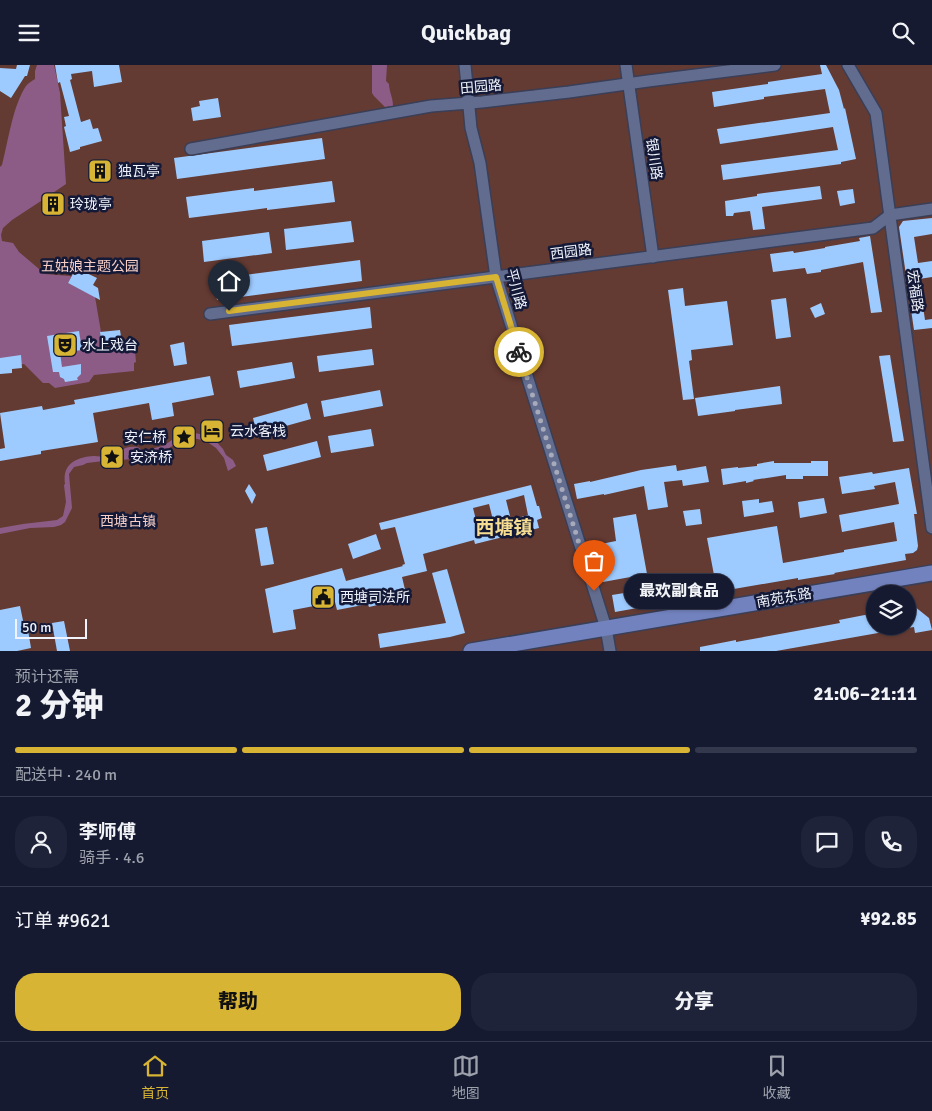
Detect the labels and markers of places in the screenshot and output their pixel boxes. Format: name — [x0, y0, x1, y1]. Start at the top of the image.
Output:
building icon: 独瓦亭 — [87, 158, 113, 184]
place label: 独瓦亭 — [118, 163, 160, 180]
building icon: 玲珑亭 — [40, 191, 66, 217]
place label: 玲珑亭 — [70, 196, 112, 213]
pin — [208, 260, 250, 311]
theatre icon: 水上戏台 — [52, 332, 78, 358]
place label: 水上戏台 — [82, 337, 138, 354]
hotel icon: 云水客栈 — [199, 418, 225, 444]
place label: 云水客栈 — [230, 423, 286, 440]
place icon: 安仁桥 — [171, 424, 197, 450]
place label: 安仁桥 — [124, 429, 166, 446]
place icon: 安济桥 — [99, 444, 125, 470]
place label: 安济桥 — [130, 449, 172, 466]
pin — [573, 540, 615, 591]
callout: 最欢副食品 — [624, 573, 734, 609]
public building icon: 西塘司法所 — [310, 584, 336, 610]
place label: 西塘司法所 — [340, 589, 410, 606]

